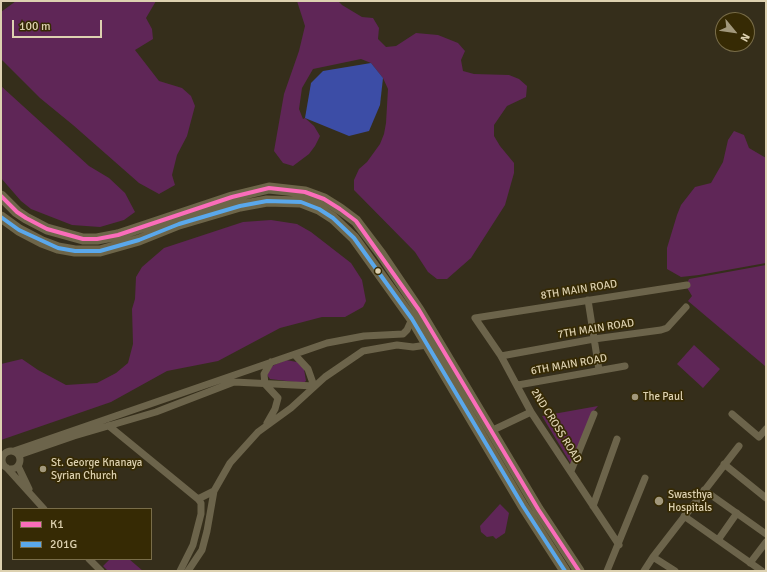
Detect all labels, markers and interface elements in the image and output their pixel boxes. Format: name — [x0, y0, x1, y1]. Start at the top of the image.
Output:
scale bar — [14, 12, 104, 38]
north arrow — [715, 12, 755, 52]
text: 100 m — [19, 19, 51, 34]
text: N — [738, 31, 753, 44]
unlabelled marker — [373, 266, 383, 276]
street label: 8TH MAIN ROAD — [540, 277, 618, 303]
street label: 7TH MAIN ROAD — [557, 316, 635, 342]
street label: 6TH MAIN ROAD — [530, 352, 608, 378]
street label: 2ND CROSS ROAD — [528, 386, 584, 466]
place label: The Paul — [643, 390, 683, 404]
marker: The Paul — [630, 392, 640, 402]
place label: St. George Knanaya Syrian Church — [51, 456, 142, 482]
marker: St. George Knanaya Syrian Church — [38, 464, 48, 474]
place label: Swasthya Hospitals — [668, 488, 712, 514]
marker: Swasthya Hospitals — [653, 495, 665, 507]
legend — [12, 508, 152, 560]
text: K1 — [50, 517, 64, 532]
text: 201G — [50, 537, 77, 552]

